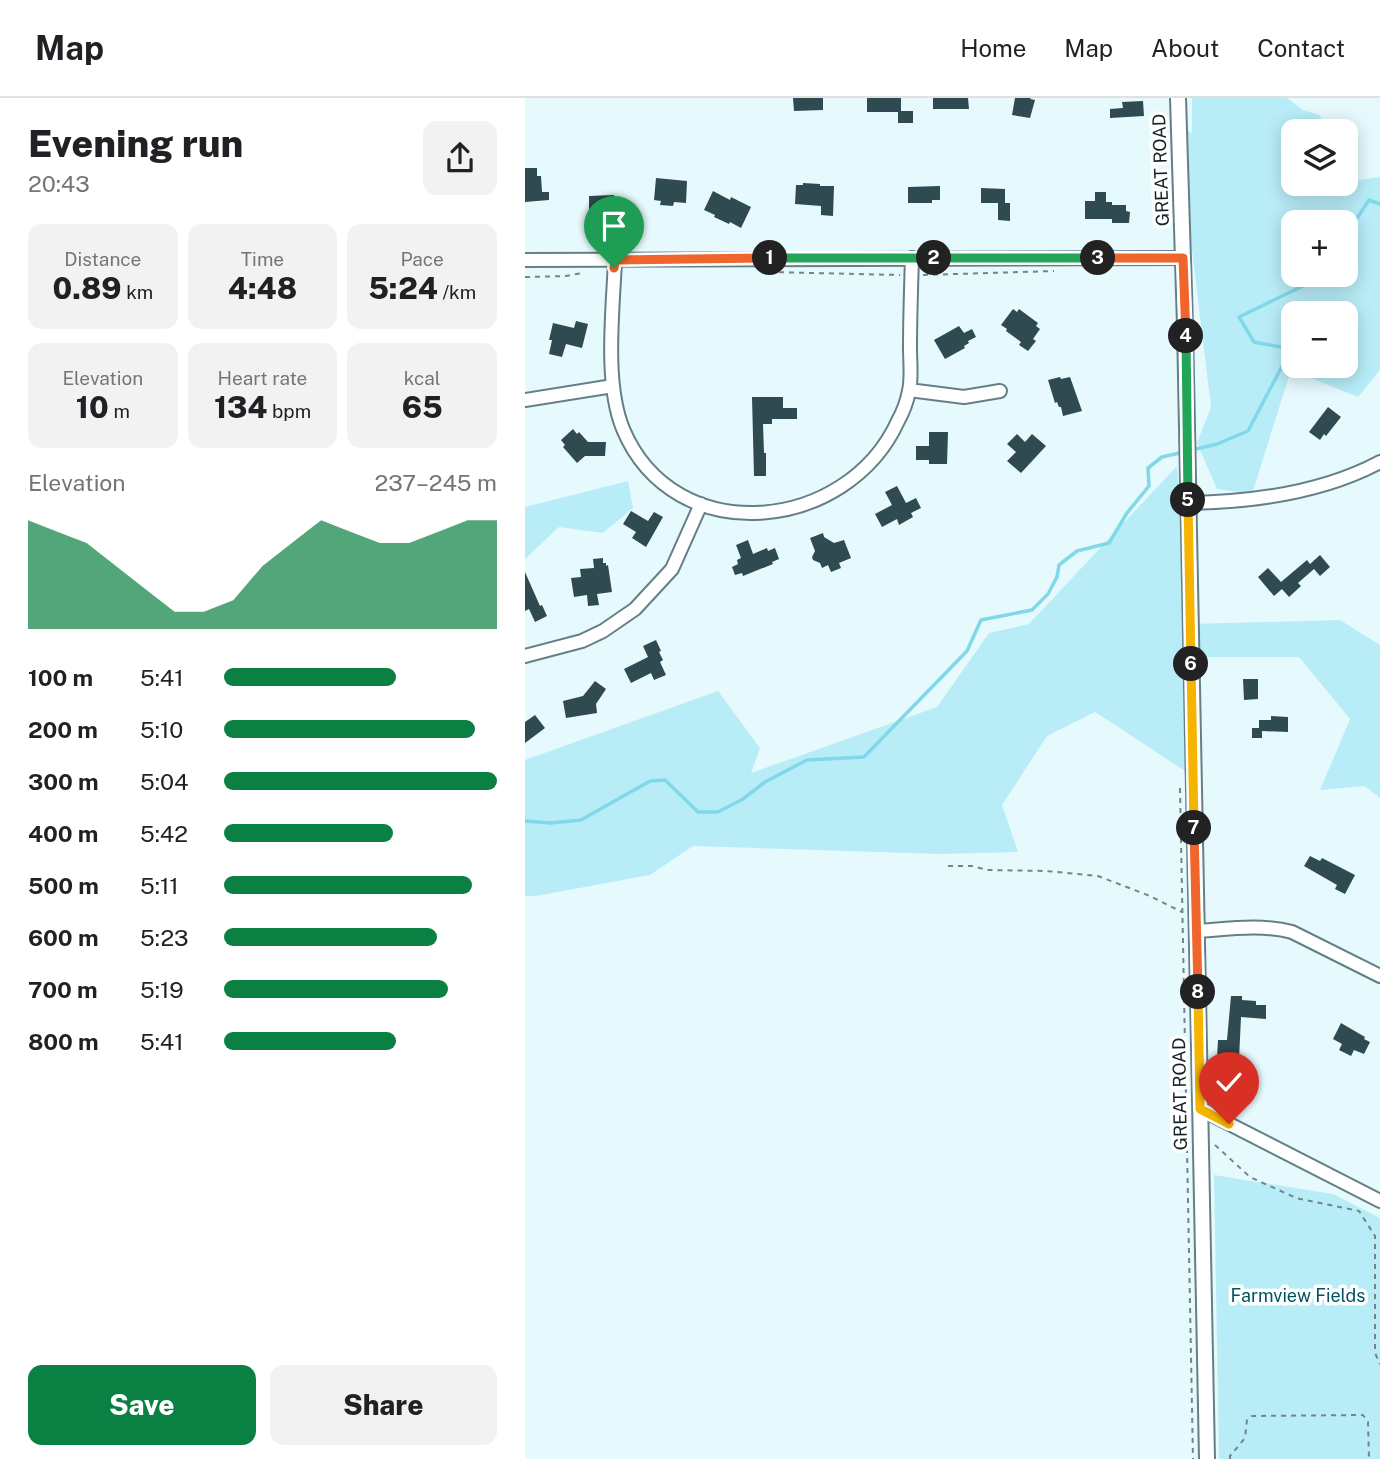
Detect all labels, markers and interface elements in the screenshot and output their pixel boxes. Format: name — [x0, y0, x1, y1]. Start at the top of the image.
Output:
text: Map — [35, 29, 104, 67]
text: Home — [960, 34, 1026, 62]
text: Map — [1064, 34, 1113, 62]
text: About — [1151, 34, 1219, 62]
text: Contact — [1257, 34, 1345, 62]
street label: GREAT ROAD — [1148, 113, 1173, 227]
map controls — [1281, 119, 1358, 378]
button: layers — [1281, 119, 1358, 196]
text: Evening run — [28, 121, 243, 166]
button: share — [423, 121, 497, 195]
text: 20:43 — [28, 170, 90, 197]
pin — [584, 196, 644, 268]
icon: arrive — [595, 207, 633, 245]
button: + — [1281, 210, 1358, 287]
pin: 1 — [753, 240, 787, 276]
pin: 2 — [917, 240, 951, 276]
pin: 3 — [1081, 240, 1115, 276]
text: 1 — [765, 246, 774, 268]
text: 2 — [927, 246, 940, 268]
text: 3 — [1091, 246, 1104, 268]
text: Distance — [64, 248, 141, 270]
text: Time — [241, 248, 284, 270]
text: Pace — [400, 248, 444, 270]
text: 0.89 — [52, 270, 122, 306]
text: 4:48 — [228, 270, 297, 306]
text: 5:24 — [368, 270, 438, 306]
text: km — [122, 281, 153, 303]
text: /km — [438, 281, 476, 303]
button: − — [1281, 301, 1358, 378]
pin: 4 — [1169, 318, 1203, 354]
text: 4 — [1179, 324, 1192, 346]
text: Elevation — [63, 367, 143, 389]
text: Heart rate — [218, 367, 307, 389]
text: kcal — [404, 367, 441, 389]
text: 10 — [76, 389, 109, 425]
text: 134 — [214, 389, 267, 425]
text: 65 — [402, 389, 443, 425]
text: m — [109, 400, 130, 422]
text: bpm — [267, 400, 311, 422]
text: Elevation — [28, 469, 126, 496]
text: 237–245 m — [374, 469, 497, 496]
pin: 5 — [1171, 482, 1205, 518]
text: 5 — [1181, 488, 1194, 510]
pin: 6 — [1173, 646, 1209, 682]
text: 6 — [1184, 652, 1197, 674]
text: 100 m — [28, 664, 93, 691]
text: 5:41 — [140, 664, 184, 691]
text: 200 m — [28, 716, 98, 743]
text: 5:10 — [140, 716, 183, 743]
text: 300 m — [28, 768, 99, 795]
text: 5:04 — [140, 768, 188, 795]
pin: 7 — [1177, 810, 1211, 846]
text: 7 — [1188, 816, 1199, 838]
text: 400 m — [28, 820, 98, 847]
text: 5:42 — [140, 820, 188, 847]
text: 500 m — [28, 872, 99, 899]
text: 5:11 — [140, 872, 179, 899]
text: 600 m — [28, 924, 98, 951]
text: 5:23 — [140, 924, 189, 951]
pin: 8 — [1181, 974, 1215, 1010]
text: 700 m — [28, 976, 98, 1003]
text: 5:19 — [140, 976, 184, 1003]
text: 8 — [1191, 980, 1204, 1002]
text: 800 m — [28, 1028, 99, 1055]
text: 5:41 — [140, 1028, 184, 1055]
street label: GREAT ROAD — [1168, 1038, 1191, 1150]
pin — [1199, 1052, 1259, 1124]
icon: check — [1210, 1063, 1248, 1101]
park label: Farmview Fields — [1231, 1285, 1365, 1306]
button: Save — [28, 1365, 256, 1445]
button: Share — [270, 1365, 497, 1445]

